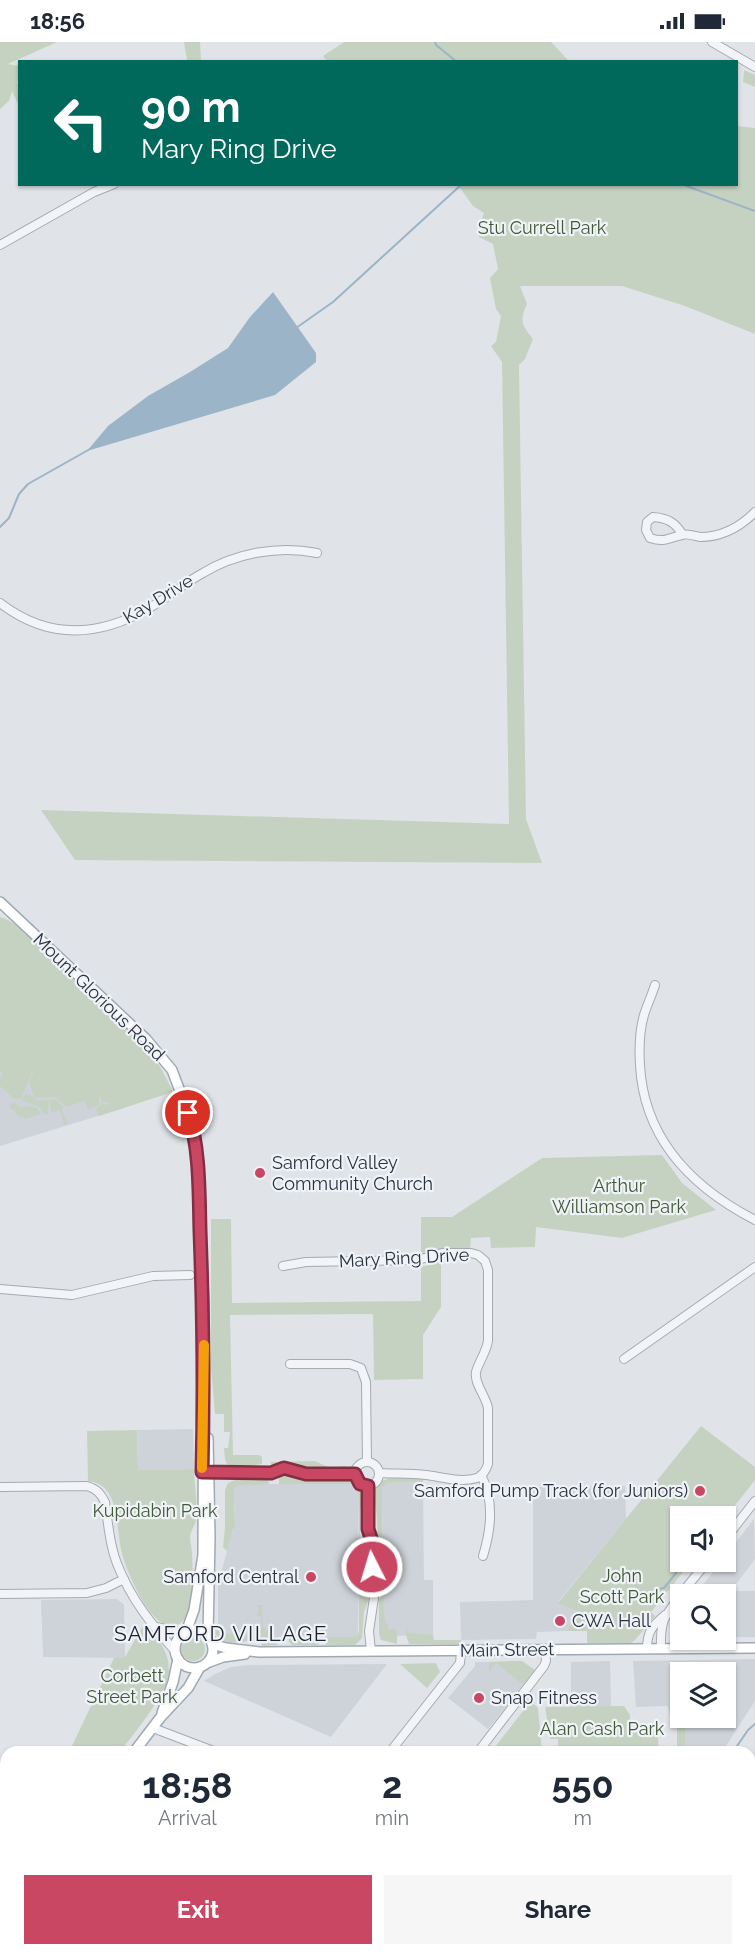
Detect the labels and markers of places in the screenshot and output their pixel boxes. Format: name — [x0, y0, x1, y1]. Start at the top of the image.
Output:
pin — [162, 1087, 213, 1138]
place label: Samford Valley Community Church — [272, 1152, 433, 1194]
marker: Samford Valley Community Church — [253, 1166, 267, 1180]
place label: Samford Pump Track (for Juniors) — [414, 1480, 688, 1501]
marker: Samford Pump Track (for Juniors) — [693, 1484, 707, 1498]
place label: Samford Central — [163, 1566, 299, 1587]
marker: Samford Central — [304, 1570, 318, 1584]
place label: CWA Hall — [572, 1610, 651, 1631]
marker: CWA Hall — [553, 1614, 567, 1628]
place label: Snap Fitness — [491, 1687, 597, 1708]
marker: Snap Fitness — [472, 1691, 486, 1705]

